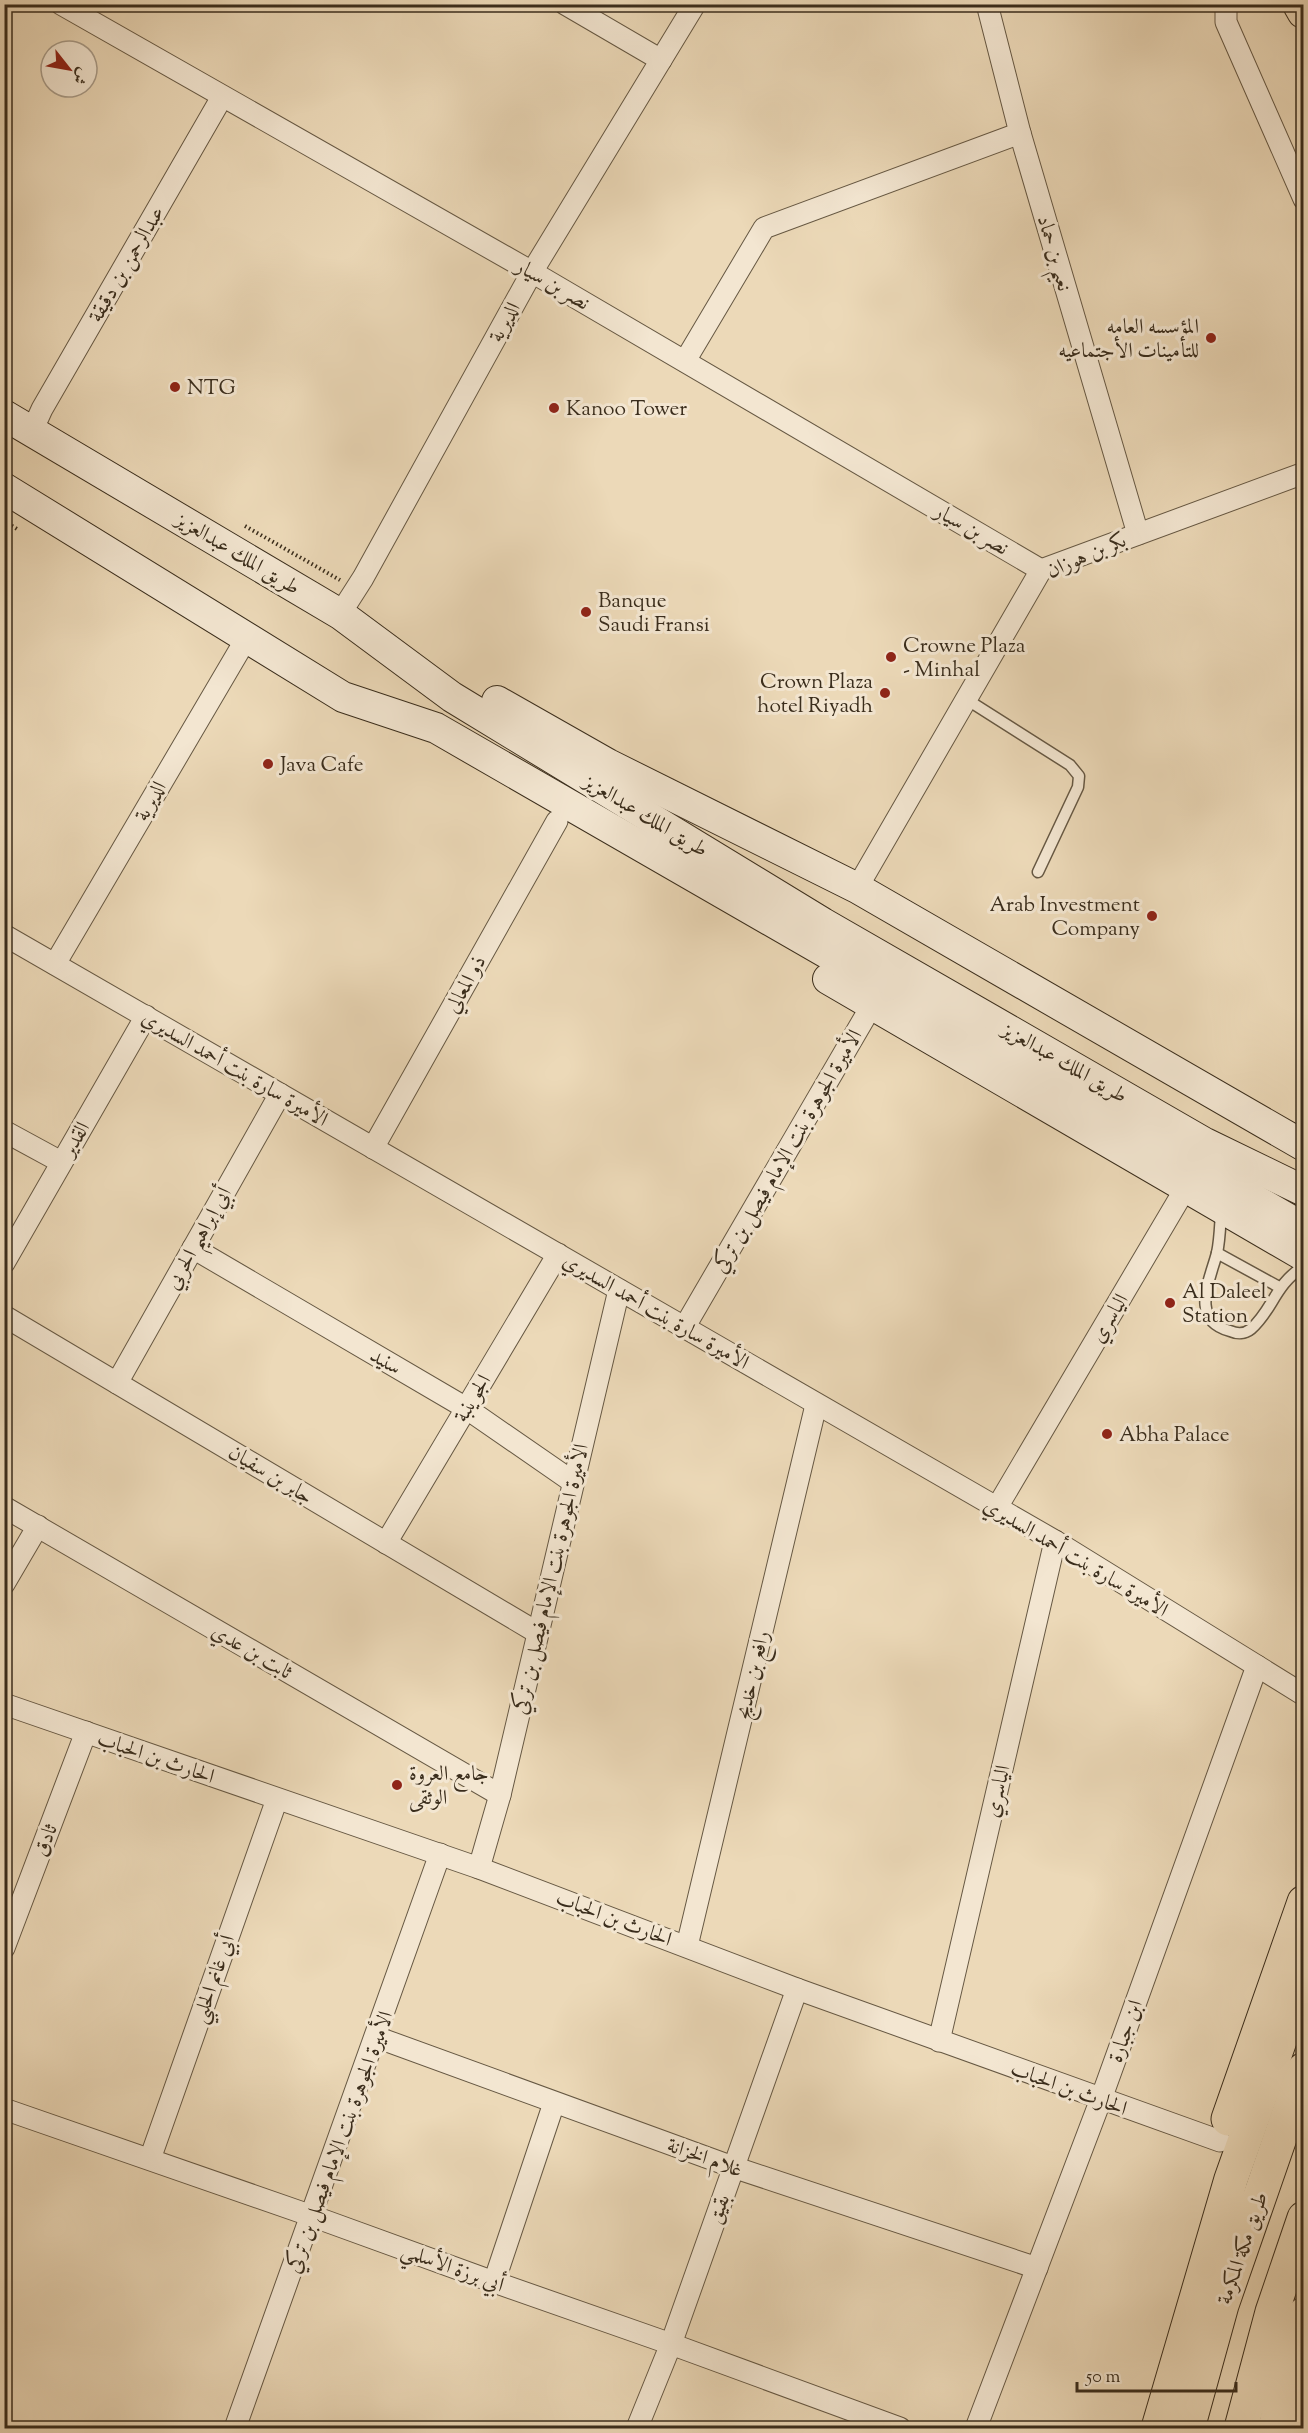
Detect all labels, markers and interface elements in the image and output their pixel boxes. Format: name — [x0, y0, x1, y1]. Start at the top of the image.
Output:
north arrow — [39, 39, 99, 99]
text: ش — [66, 63, 94, 88]
street label: عبدالرحمن بن دقيقة — [82, 201, 173, 329]
street label: نعيم بن حماد — [1024, 212, 1078, 296]
street label: نصر بن سيار — [508, 251, 595, 319]
street label: الديرية — [482, 297, 529, 349]
place label: المؤسسه العامه للتأمينات الأجتماعيه — [1058, 313, 1199, 367]
marker: المؤسسه العامه للتأمينات الأجتماعيه — [1204, 331, 1218, 345]
place label: NTG — [187, 374, 236, 404]
marker: NTG — [168, 380, 182, 394]
place label: Kanoo Tower — [566, 395, 687, 425]
marker: Kanoo Tower — [547, 401, 561, 415]
street label: نصر بن سيار — [927, 496, 1014, 564]
street label: طريق الملك عبدالعزيز — [167, 505, 305, 604]
street label: بكر بن هوزان — [1042, 527, 1131, 587]
place label: Banque Saudi Fransi — [598, 587, 710, 641]
marker: Banque Saudi Fransi — [579, 605, 593, 619]
place label: Crowne Plaza - Minhal — [903, 632, 1026, 686]
marker: Crowne Plaza - Minhal — [884, 650, 898, 664]
place label: Crown Plaza hotel Riyadh — [757, 668, 873, 722]
marker: Crown Plaza hotel Riyadh — [878, 686, 892, 700]
place label: Java Cafe — [279, 751, 364, 781]
marker: Java Cafe — [261, 757, 275, 771]
street label: طريق الملك عبدالعزيز — [575, 767, 713, 866]
street label: الديرية — [128, 776, 175, 828]
place label: Arab Investment Company — [989, 891, 1141, 945]
marker: Arab Investment Company — [1145, 909, 1159, 923]
street label: ذو المعالي — [439, 951, 495, 1019]
street label: الأميرة سارة بنت أحمد السديري — [135, 1002, 334, 1135]
street label: طريق الملك عبدالعزيز — [994, 1015, 1132, 1112]
street label: الأميرة الجوهرة بنت الإمام فيصل بن تركي — [705, 1024, 872, 1280]
street label: القدير — [54, 1117, 99, 1165]
street label: أبي إبراهيم الحربي — [157, 1181, 244, 1298]
street label: الأميرة سارة بنت أحمد السديري — [556, 1245, 755, 1378]
place label: Al Daleel Station — [1182, 1278, 1267, 1332]
street label: الياسري — [1084, 1289, 1137, 1349]
marker: Al Daleel Station — [1163, 1296, 1177, 1310]
street label: سنيد — [364, 1342, 406, 1384]
street label: الجوينبة — [448, 1369, 500, 1429]
place label: Abha Palace — [1119, 1421, 1229, 1451]
marker: Abha Palace — [1100, 1427, 1114, 1441]
street label: جابر بن سفيان — [222, 1439, 318, 1513]
street label: الأميرة الجوهرة بنت الإمام فيصل بن تركي — [504, 1441, 599, 1718]
street label: الأميرة سارة بنت أحمد السديري — [977, 1490, 1174, 1626]
street label: ثابت بن عدي — [205, 1617, 298, 1688]
street label: رافع بن خديج — [729, 1628, 781, 1723]
street label: الحارث بن الحباب — [93, 1725, 218, 1793]
place label: جامع العروة الوثقى — [409, 1760, 489, 1814]
street label: الياسري — [978, 1762, 1020, 1821]
marker: جامع العروة الوثقى — [390, 1778, 404, 1792]
street label: ثادق — [27, 1819, 67, 1861]
street label: الحارث بن الحباب — [551, 1884, 676, 1956]
street label: أبي غانم الحلبي — [184, 1931, 247, 2029]
street label: ابن جبارة — [1102, 1996, 1152, 2067]
street label: الأميرة الجوهرة بنت الإمام فيصل بن تركي — [278, 2007, 403, 2278]
street label: الحارث بن الحباب — [1006, 2055, 1131, 2125]
street label: غلام الخزانة — [662, 2131, 746, 2187]
street label: طريق مكة المكرمة — [1211, 2188, 1277, 2309]
street label: بقيق — [701, 2191, 739, 2229]
street label: أبي برزة الأسلمي — [396, 2235, 509, 2304]
scale bar — [1077, 2355, 1236, 2393]
text: 50 m — [1085, 2365, 1121, 2391]

